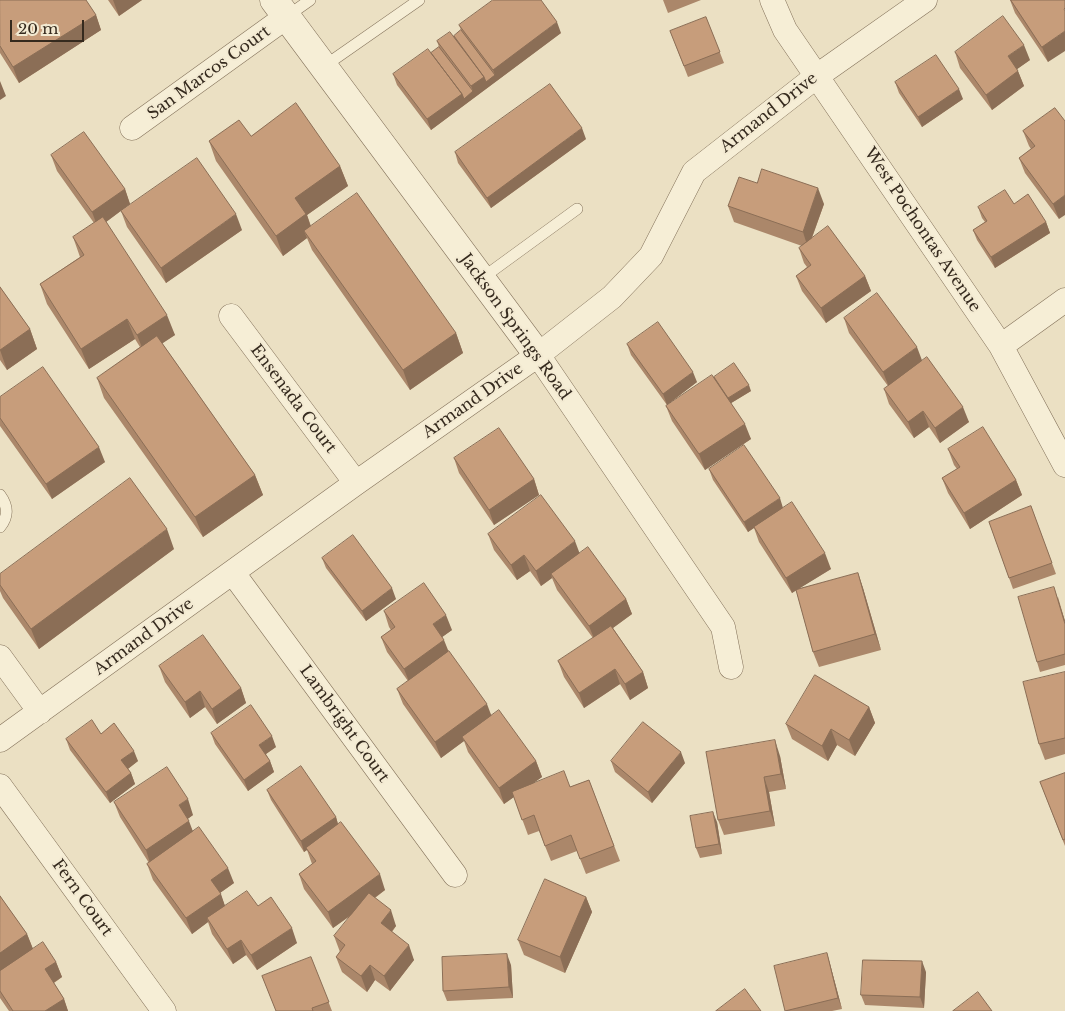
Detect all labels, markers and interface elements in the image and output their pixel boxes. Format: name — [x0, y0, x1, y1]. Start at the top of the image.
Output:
scale bar — [12, 10, 86, 42]
text: 20 m — [18, 19, 58, 38]
street label: San Marcos Court — [144, 22, 274, 124]
street label: Armand Drive — [717, 69, 821, 157]
street label: West Pochontas Avenue — [860, 144, 984, 316]
street label: Jackson Springs Road — [456, 250, 574, 404]
street label: Ensenada Court — [246, 341, 340, 457]
street label: Armand Drive — [419, 359, 527, 443]
street label: Armand Drive — [91, 595, 197, 679]
street label: Lambright Court — [295, 662, 393, 786]
street label: Fern Court — [48, 856, 116, 940]

